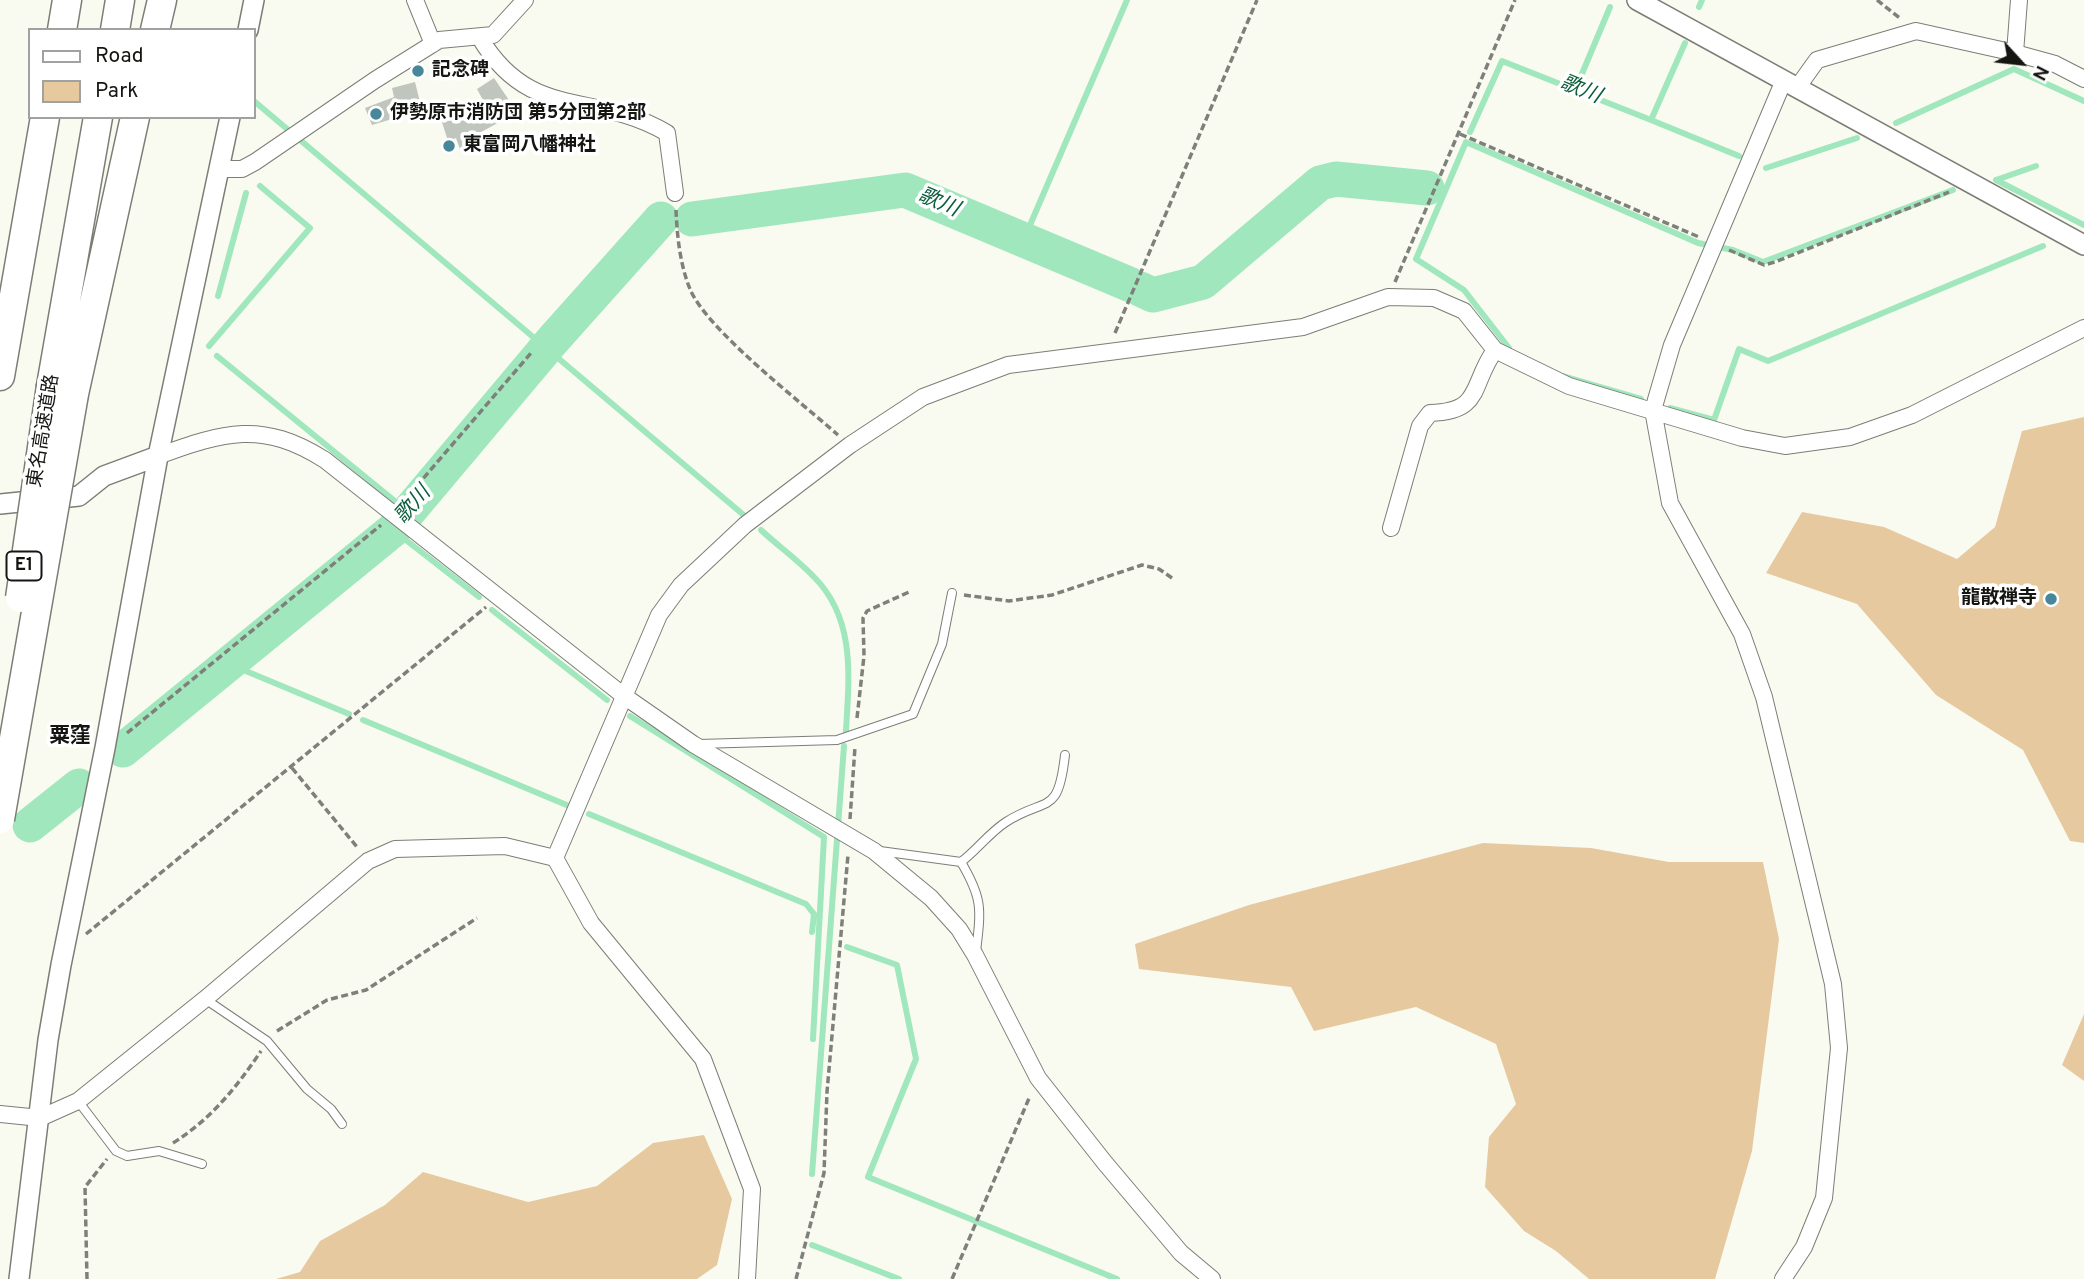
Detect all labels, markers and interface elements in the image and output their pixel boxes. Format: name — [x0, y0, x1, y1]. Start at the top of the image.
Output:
legend — [28, 28, 256, 119]
north arrow — [1986, 28, 2056, 98]
text: Road — [95, 43, 144, 70]
place label: 記念碑 — [432, 60, 489, 82]
text: N — [2026, 61, 2054, 84]
marker: 記念碑 — [410, 63, 426, 79]
water label: 歌川 — [1556, 71, 1604, 111]
text: Park — [95, 78, 138, 105]
place label: 伊勢原市消防団 第5分団第2部 — [390, 103, 646, 125]
marker: 伊勢原市消防団 第5分団第2部 — [368, 106, 384, 122]
place label: 東富岡八幡神社 — [463, 135, 596, 157]
marker: 東富岡八幡神社 — [441, 138, 457, 154]
water label: 歌川 — [914, 184, 962, 224]
street label: 東名高速道路 — [25, 373, 65, 489]
water label: 歌川 — [391, 482, 437, 530]
road number: E1 — [6, 552, 42, 580]
place label: 龍散禅寺 — [1961, 588, 2037, 610]
marker: 龍散禅寺 — [2043, 591, 2059, 607]
district label: 粟窪 — [49, 725, 91, 751]

